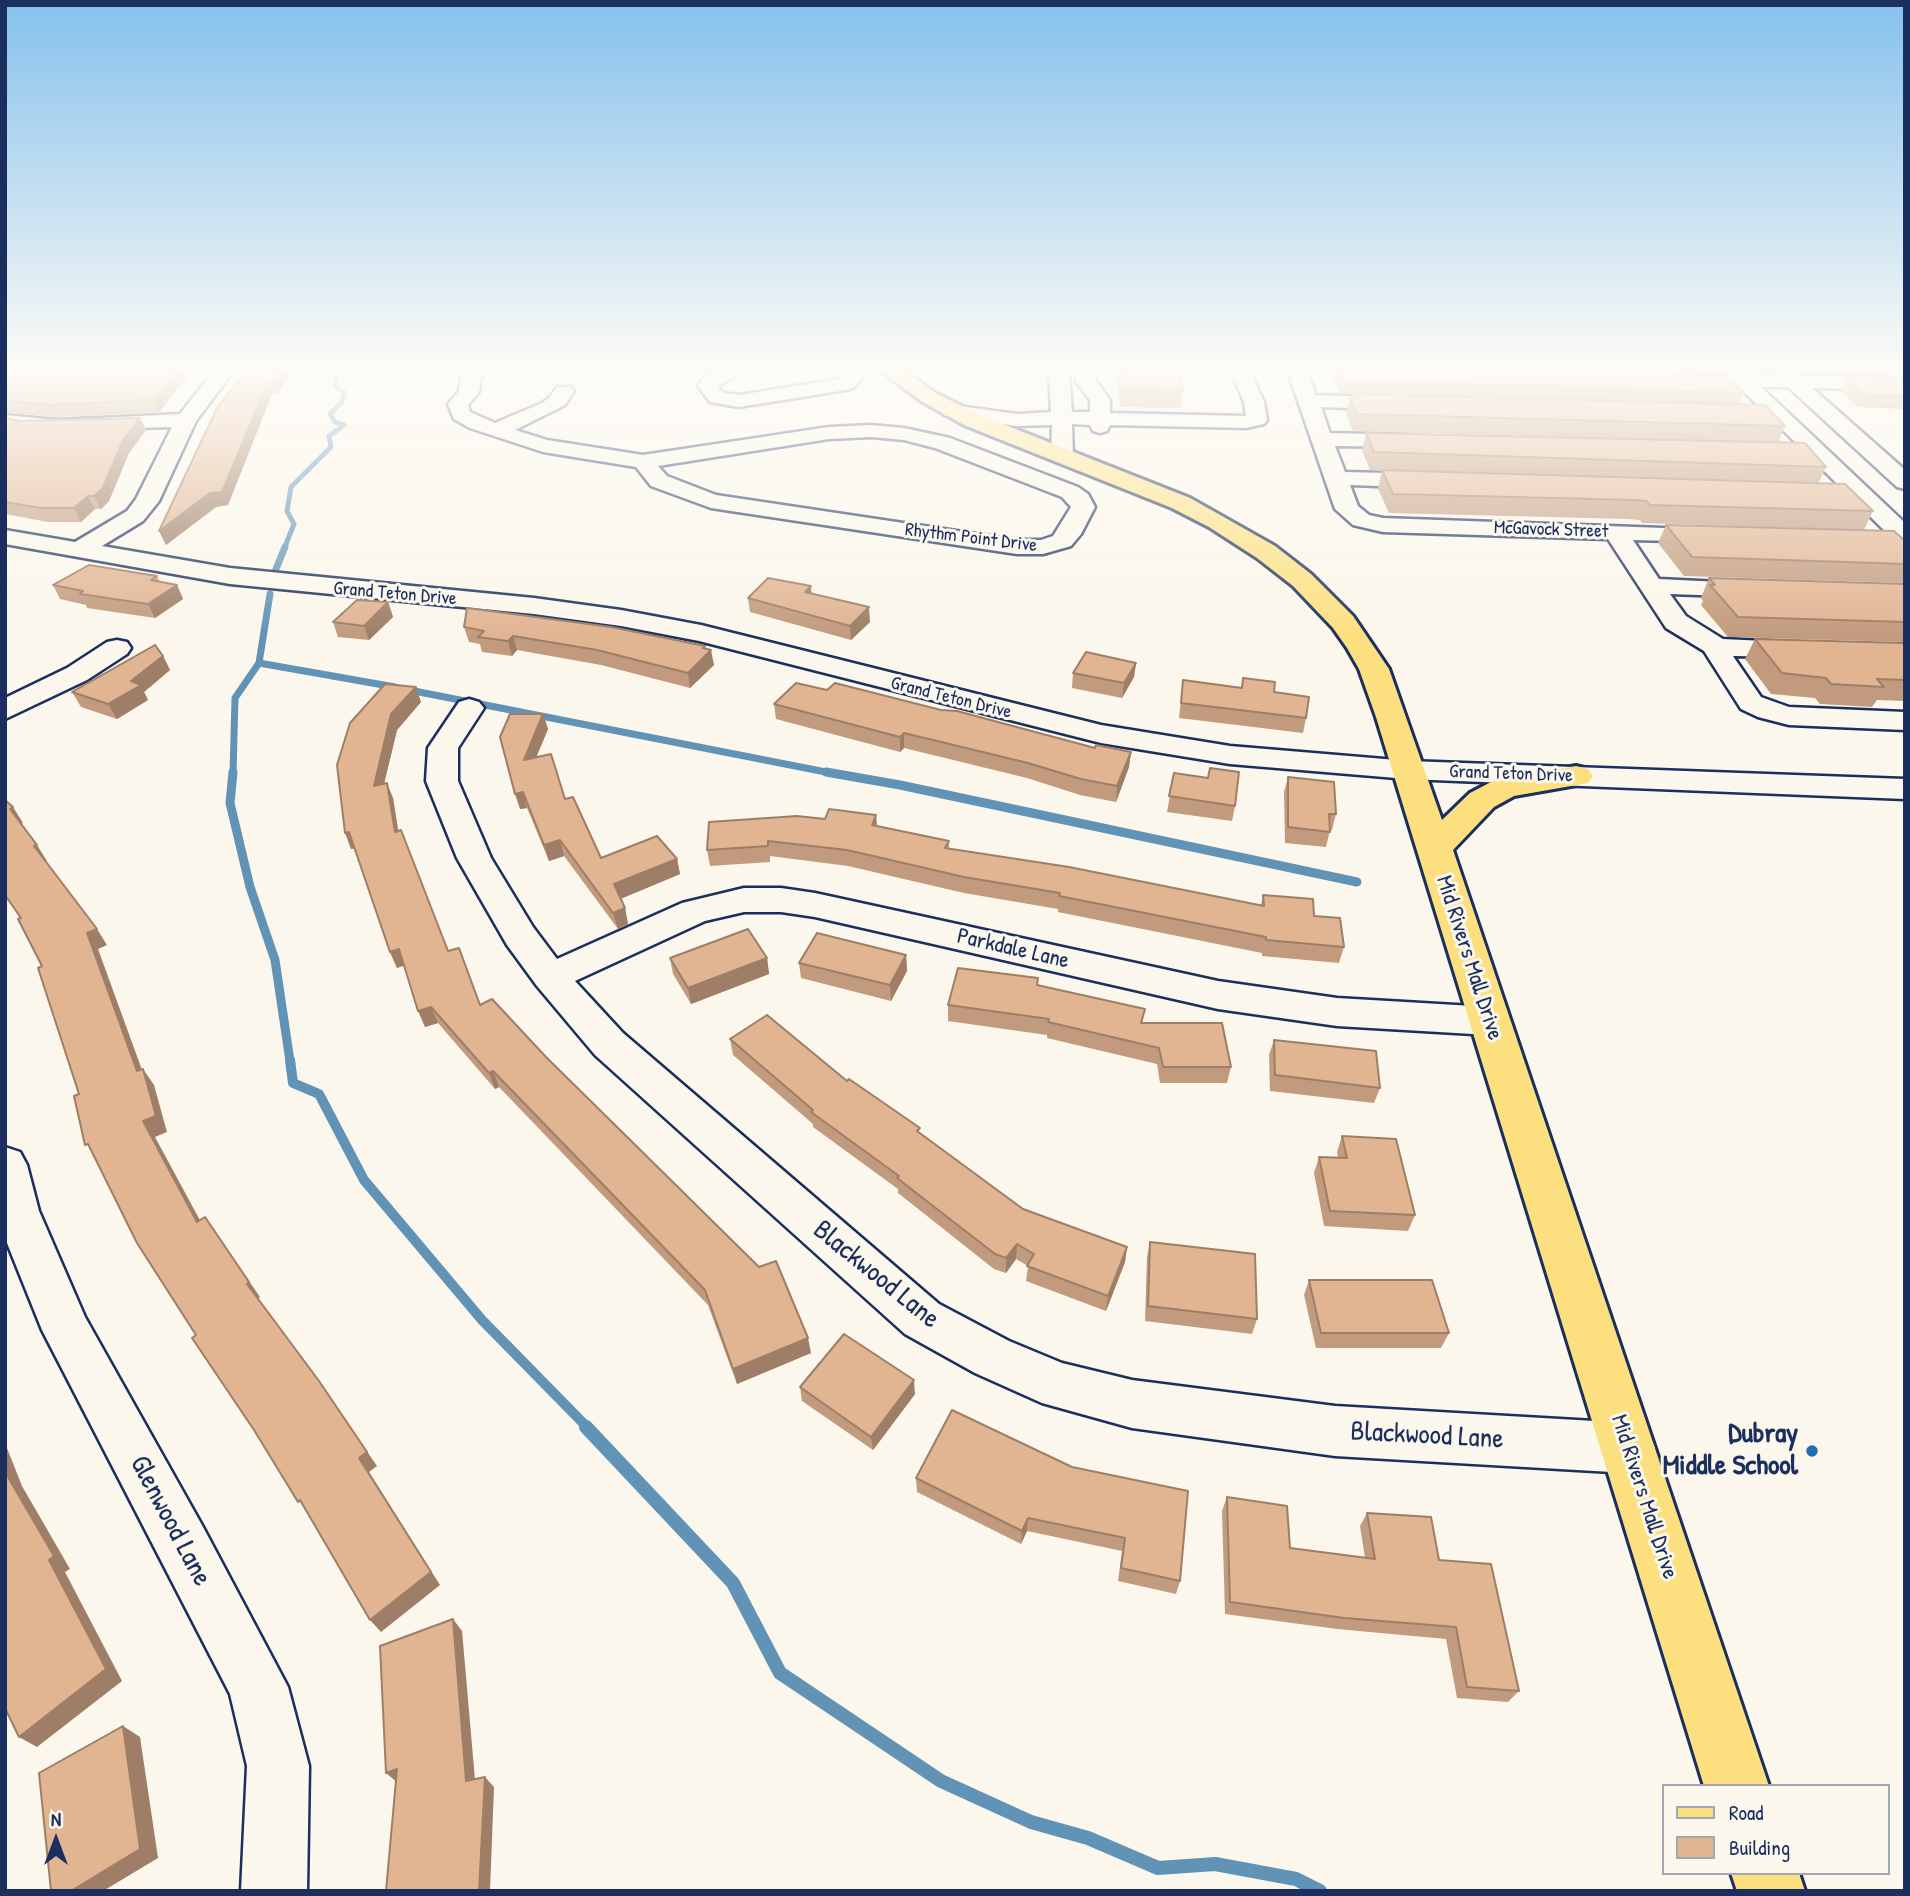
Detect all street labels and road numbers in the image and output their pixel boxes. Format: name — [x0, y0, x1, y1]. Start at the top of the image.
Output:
street label: McGavock Street — [1493, 517, 1609, 543]
street label: Rhythm Point Drive — [904, 519, 1038, 557]
street label: Grand Teton Drive — [332, 577, 458, 611]
street label: Grand Teton Drive — [888, 672, 1014, 724]
street label: Grand Teton Drive — [1449, 760, 1573, 788]
street label: Mid Rivers Mall Drive — [1429, 872, 1509, 1044]
street label: Parkdale Lane — [954, 923, 1072, 975]
street label: Blackwood Lane — [806, 1214, 946, 1336]
street label: Mid Rivers Mall Drive — [1604, 1411, 1684, 1583]
street label: Blackwood Lane — [1350, 1415, 1504, 1457]
street label: Glenwood Lane — [122, 1450, 218, 1592]

